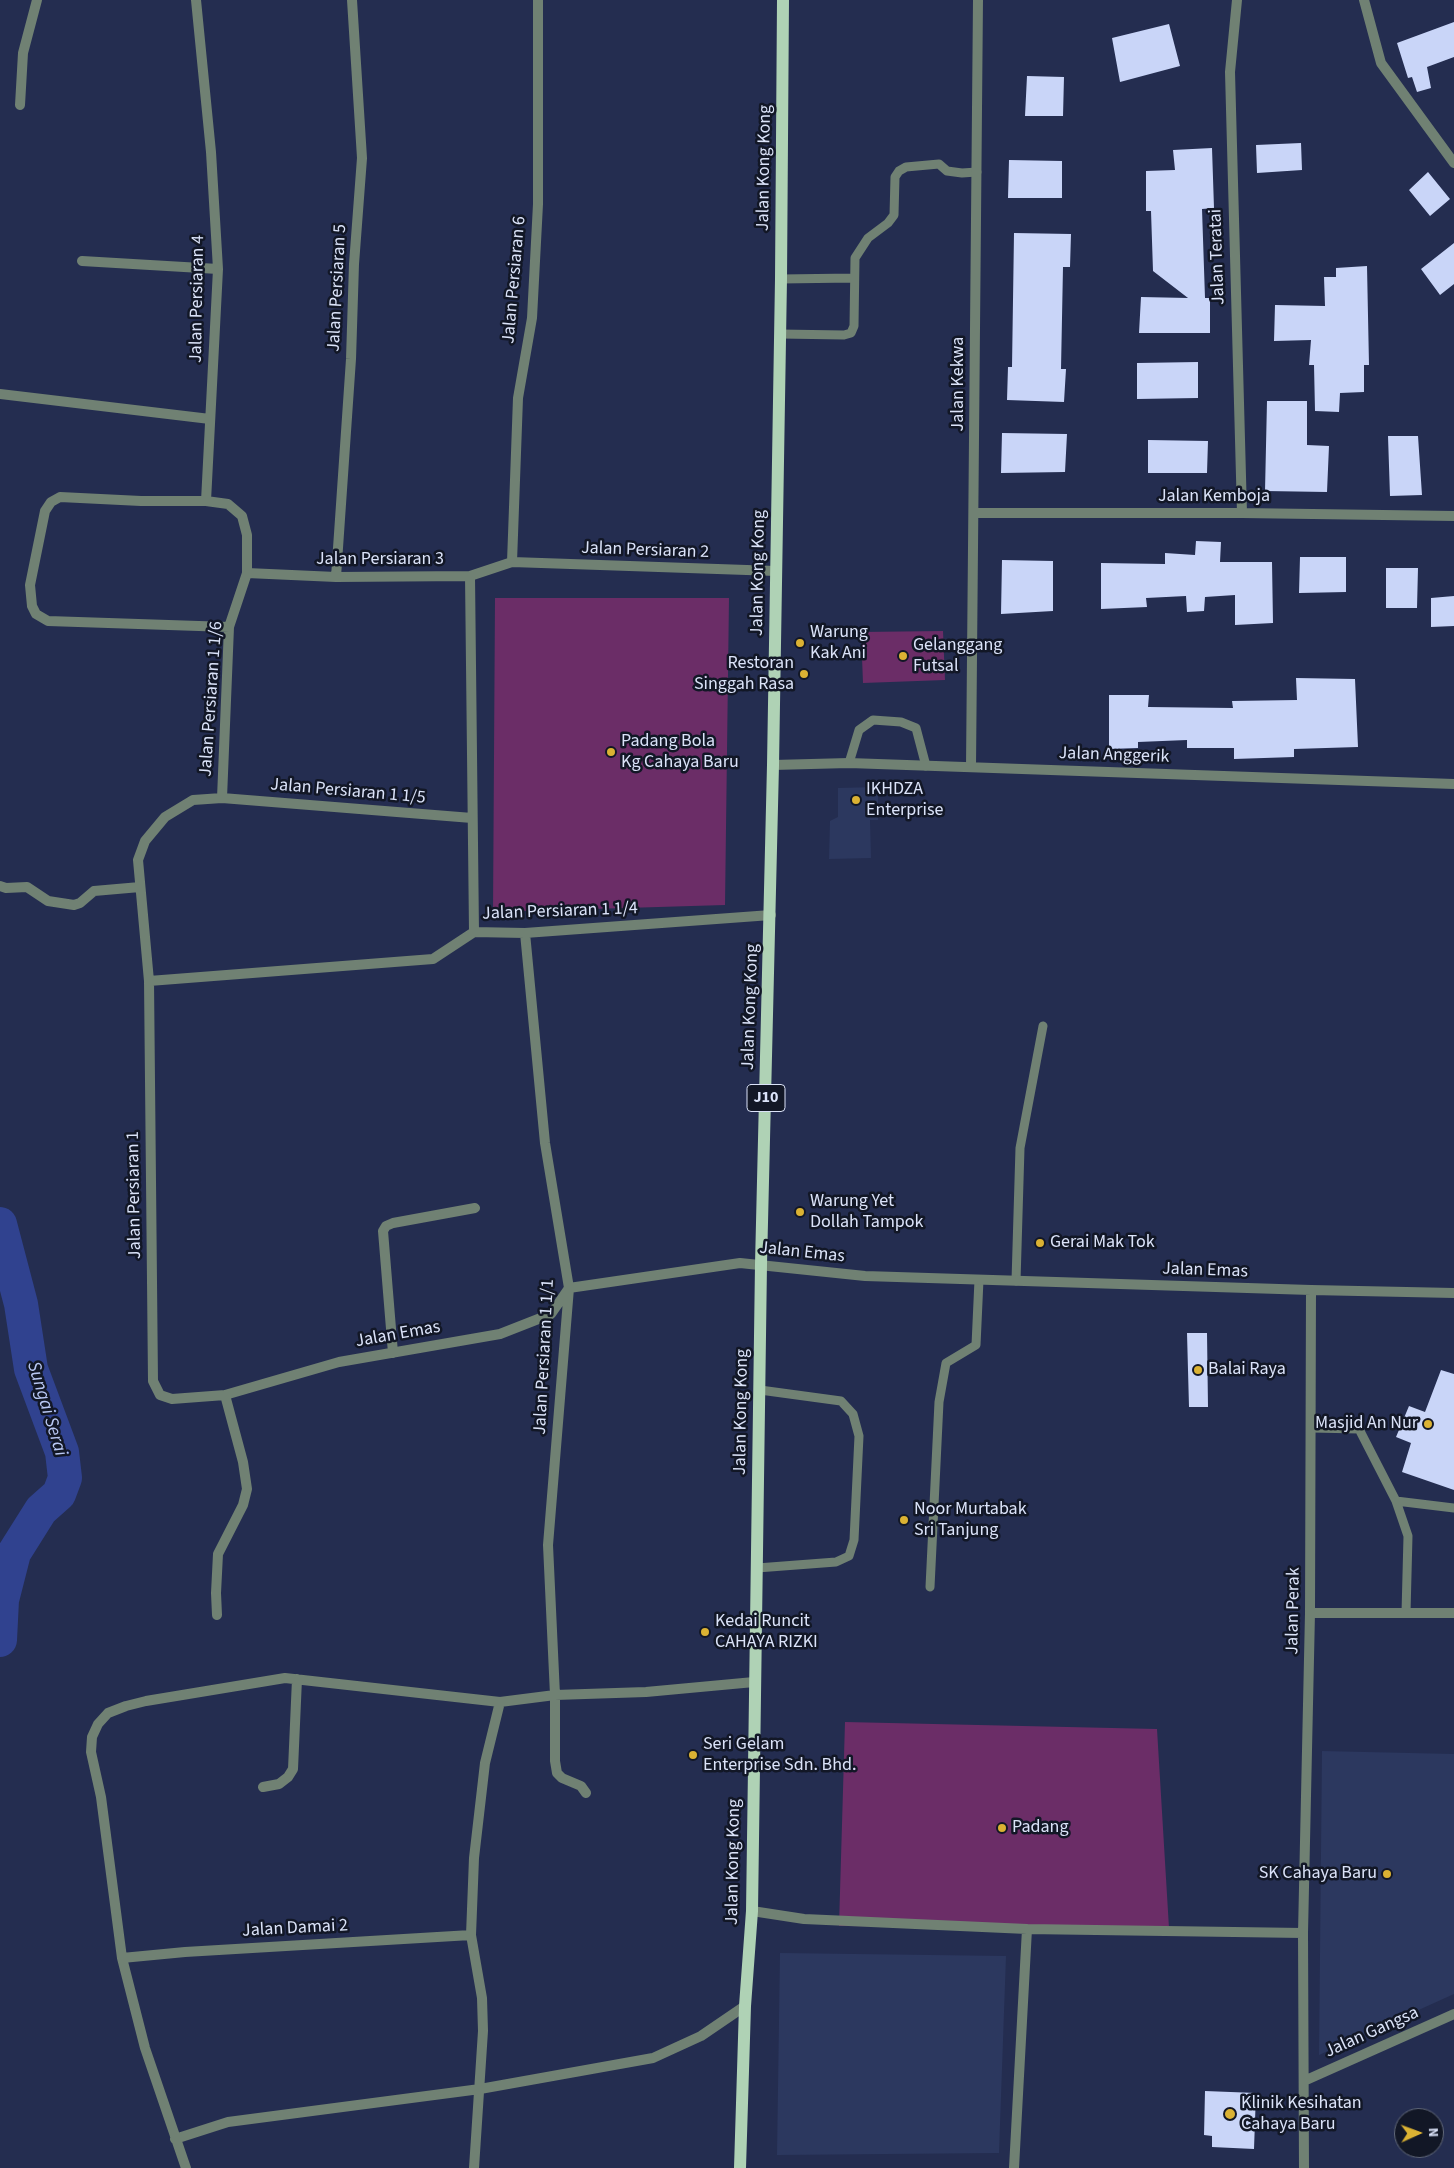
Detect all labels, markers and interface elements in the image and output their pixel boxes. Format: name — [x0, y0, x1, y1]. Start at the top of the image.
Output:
street label: Jalan Kong Kong — [753, 105, 777, 231]
street label: Jalan Teratai — [1206, 209, 1230, 305]
street label: Jalan Persiaran 6 — [499, 215, 531, 345]
street label: Jalan Persiaran 5 — [324, 224, 352, 352]
street label: Jalan Persiaran 4 — [186, 235, 210, 363]
street label: Jalan Kekwa — [948, 337, 970, 431]
street label: Jalan Kemboja — [1158, 486, 1270, 508]
street label: Jalan Kong Kong — [747, 510, 771, 636]
street label: Jalan Persiaran 2 — [581, 538, 709, 564]
street label: Jalan Persiaran 3 — [316, 549, 444, 571]
street label: Jalan Persiaran 1 1/6 — [196, 621, 228, 777]
place label: Warung Kak Ani — [810, 622, 868, 664]
place label: Gelanggang Futsal — [913, 635, 1002, 678]
marker: Warung Kak Ani — [794, 637, 806, 649]
marker: Gelanggang Futsal — [897, 650, 909, 662]
place label: Restoran Singgah Rasa — [694, 653, 794, 696]
marker: Restoran Singgah Rasa — [798, 668, 810, 680]
place label: Padang Bola Kg Cahaya Baru — [621, 731, 739, 774]
street label: Jalan Anggerik — [1058, 743, 1170, 769]
marker: Padang Bola Kg Cahaya Baru — [605, 746, 617, 758]
street label: Jalan Persiaran 1 1/5 — [269, 774, 427, 810]
place label: IKHDZA Enterprise — [866, 779, 943, 822]
marker: IKHDZA Enterprise — [850, 794, 862, 806]
street label: Jalan Persiaran 1 1/4 — [482, 898, 638, 926]
street label: Jalan Kong Kong — [738, 943, 764, 1071]
road number: J10 — [747, 1084, 785, 1112]
street label: Jalan Persiaran 1 — [123, 1131, 147, 1259]
place label: Warung Yet Dollah Tampok — [810, 1191, 923, 1234]
marker: Warung Yet Dollah Tampok — [794, 1206, 806, 1218]
place label: Gerai Mak Tok — [1050, 1232, 1155, 1254]
marker: Gerai Mak Tok — [1034, 1237, 1046, 1249]
street label: Jalan Emas — [758, 1238, 846, 1268]
street label: Jalan Emas — [1162, 1259, 1248, 1283]
street label: Jalan Persiaran 1 1/1 — [530, 1279, 560, 1435]
street label: Jalan Emas — [354, 1317, 442, 1353]
street label: Jalan Kong Kong — [730, 1349, 754, 1475]
water label: Sungai Serai — [21, 1359, 71, 1459]
place label: Balai Raya — [1208, 1359, 1286, 1381]
marker: Balai Raya — [1192, 1364, 1204, 1376]
place label: Masjid An Nur — [1315, 1413, 1418, 1435]
marker: Masjid An Nur — [1422, 1418, 1434, 1430]
place label: Noor Murtabak Sri Tanjung — [914, 1499, 1027, 1542]
marker: Noor Murtabak Sri Tanjung — [898, 1514, 910, 1526]
street label: Jalan Perak — [1282, 1567, 1306, 1655]
place label: Kedai Runcit CAHAYA RIZKI — [715, 1611, 818, 1654]
marker: Kedai Runcit CAHAYA RIZKI — [699, 1626, 711, 1638]
place label: Seri Gelam Enterprise Sdn. Bhd. — [703, 1734, 856, 1776]
marker: Seri Gelam Enterprise Sdn. Bhd. — [687, 1749, 699, 1761]
street label: Jalan Kong Kong — [722, 1799, 746, 1925]
place label: Padang — [1012, 1817, 1068, 1839]
marker: Padang — [996, 1822, 1008, 1834]
place label: SK Cahaya Baru — [1259, 1863, 1377, 1885]
marker: SK Cahaya Baru — [1381, 1868, 1393, 1880]
street label: Jalan Damai 2 — [242, 1915, 348, 1943]
street label: Jalan Gangsa — [1322, 2003, 1422, 2063]
place label: Klinik Kesihatan Cahaya Baru — [1241, 2093, 1362, 2136]
marker: Klinik Kesihatan Cahaya Baru — [1223, 2107, 1237, 2121]
north arrow — [1394, 2108, 1444, 2158]
text: N — [1423, 2128, 1443, 2138]

